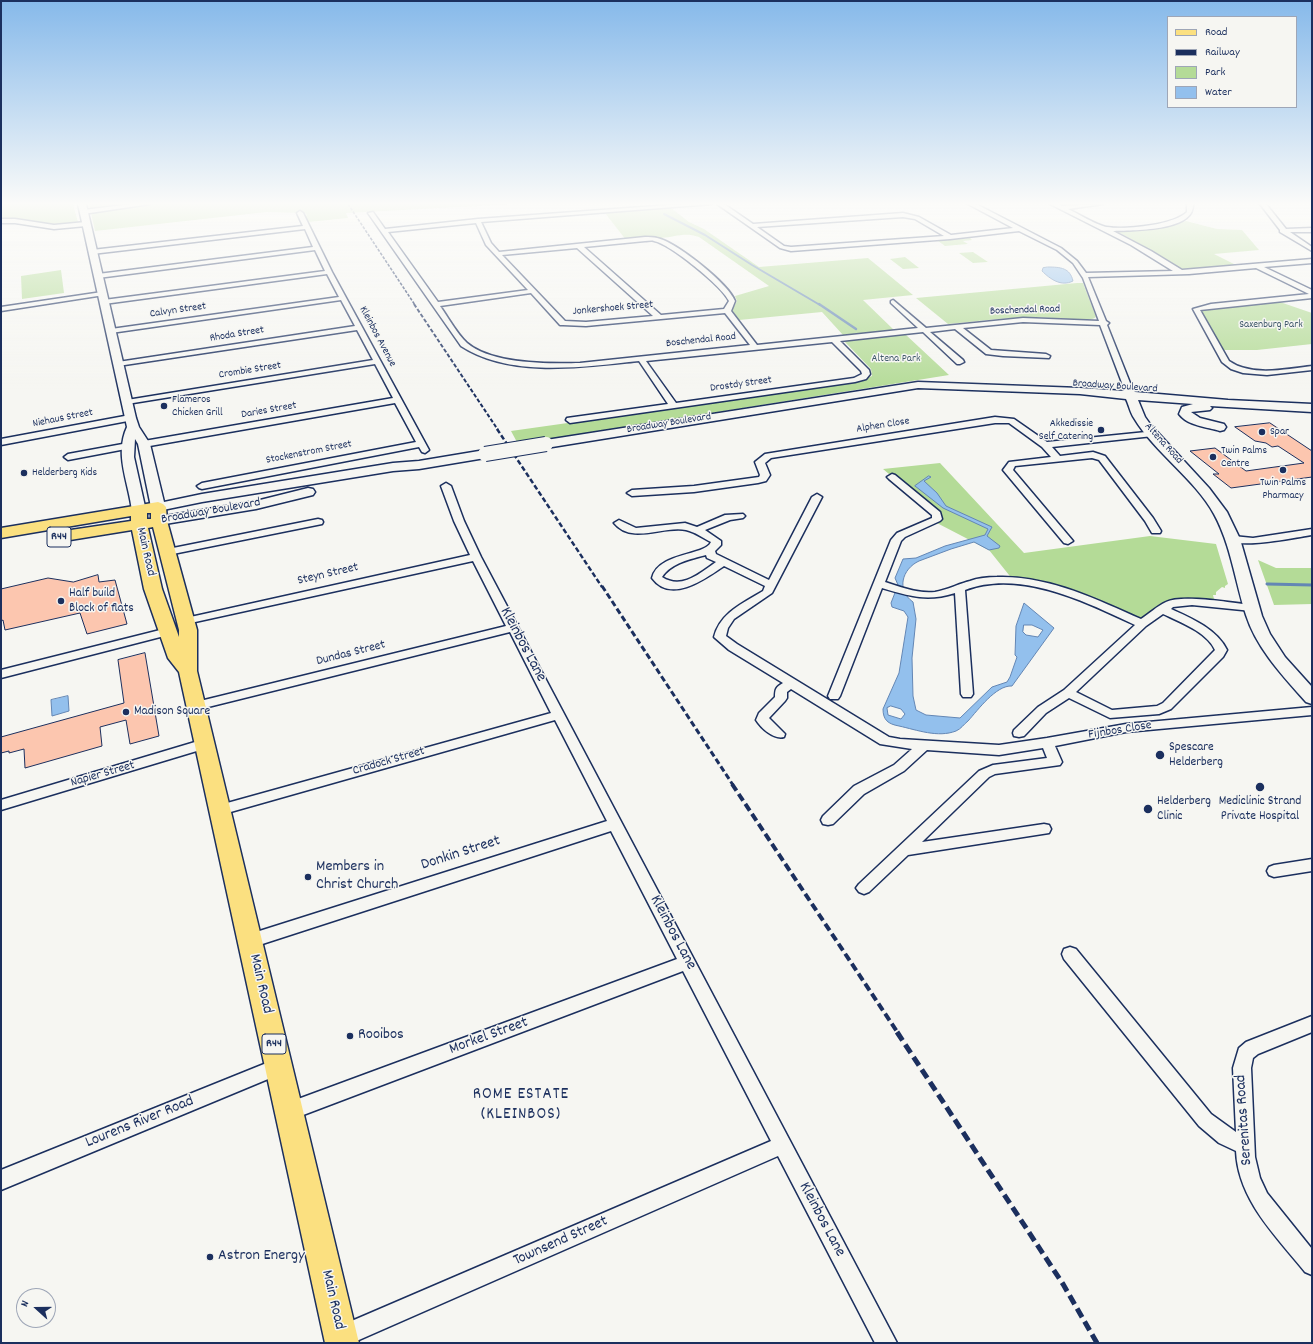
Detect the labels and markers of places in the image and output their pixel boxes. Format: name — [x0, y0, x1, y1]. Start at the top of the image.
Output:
place label: Flameros Chicken Grill — [172, 393, 223, 419]
marker: Flameros Chicken Grill — [159, 401, 169, 411]
place label: Akkedissie Self Catering — [1039, 417, 1093, 443]
marker: Akkedissie Self Catering — [1096, 425, 1106, 435]
place label: Spar — [1270, 425, 1289, 439]
marker: Spar — [1257, 427, 1267, 437]
place label: Twin Palms Centre — [1221, 444, 1267, 470]
marker: Twin Palms Centre — [1208, 452, 1218, 462]
marker: Twin Palms Pharmacy — [1278, 465, 1288, 475]
place label: Helderberg Kids — [32, 466, 97, 480]
marker: Helderberg Kids — [19, 468, 29, 478]
place label: Twin Palms Pharmacy — [1260, 476, 1306, 502]
place label: Half build Block of flats — [69, 586, 134, 617]
marker: Half build Block of flats — [56, 596, 66, 606]
place label: Madison Square — [134, 704, 210, 720]
marker: Madison Square — [121, 707, 131, 717]
place label: Spescare Helderberg — [1169, 740, 1223, 771]
marker: Spescare Helderberg — [1154, 749, 1166, 761]
marker: Mediclinic Strand Private Hospital — [1254, 781, 1266, 793]
place label: Helderberg Clinic — [1157, 794, 1211, 825]
place label: Mediclinic Strand Private Hospital — [1219, 794, 1301, 825]
marker: Helderberg Clinic — [1142, 803, 1154, 815]
place label: Members in Christ Church — [316, 858, 398, 896]
marker: Members in Christ Church — [303, 872, 313, 882]
place label: Rooibos — [358, 1026, 404, 1046]
marker: Rooibos — [345, 1031, 355, 1041]
place label: Astron Energy — [218, 1247, 305, 1267]
marker: Astron Energy — [205, 1252, 215, 1262]

